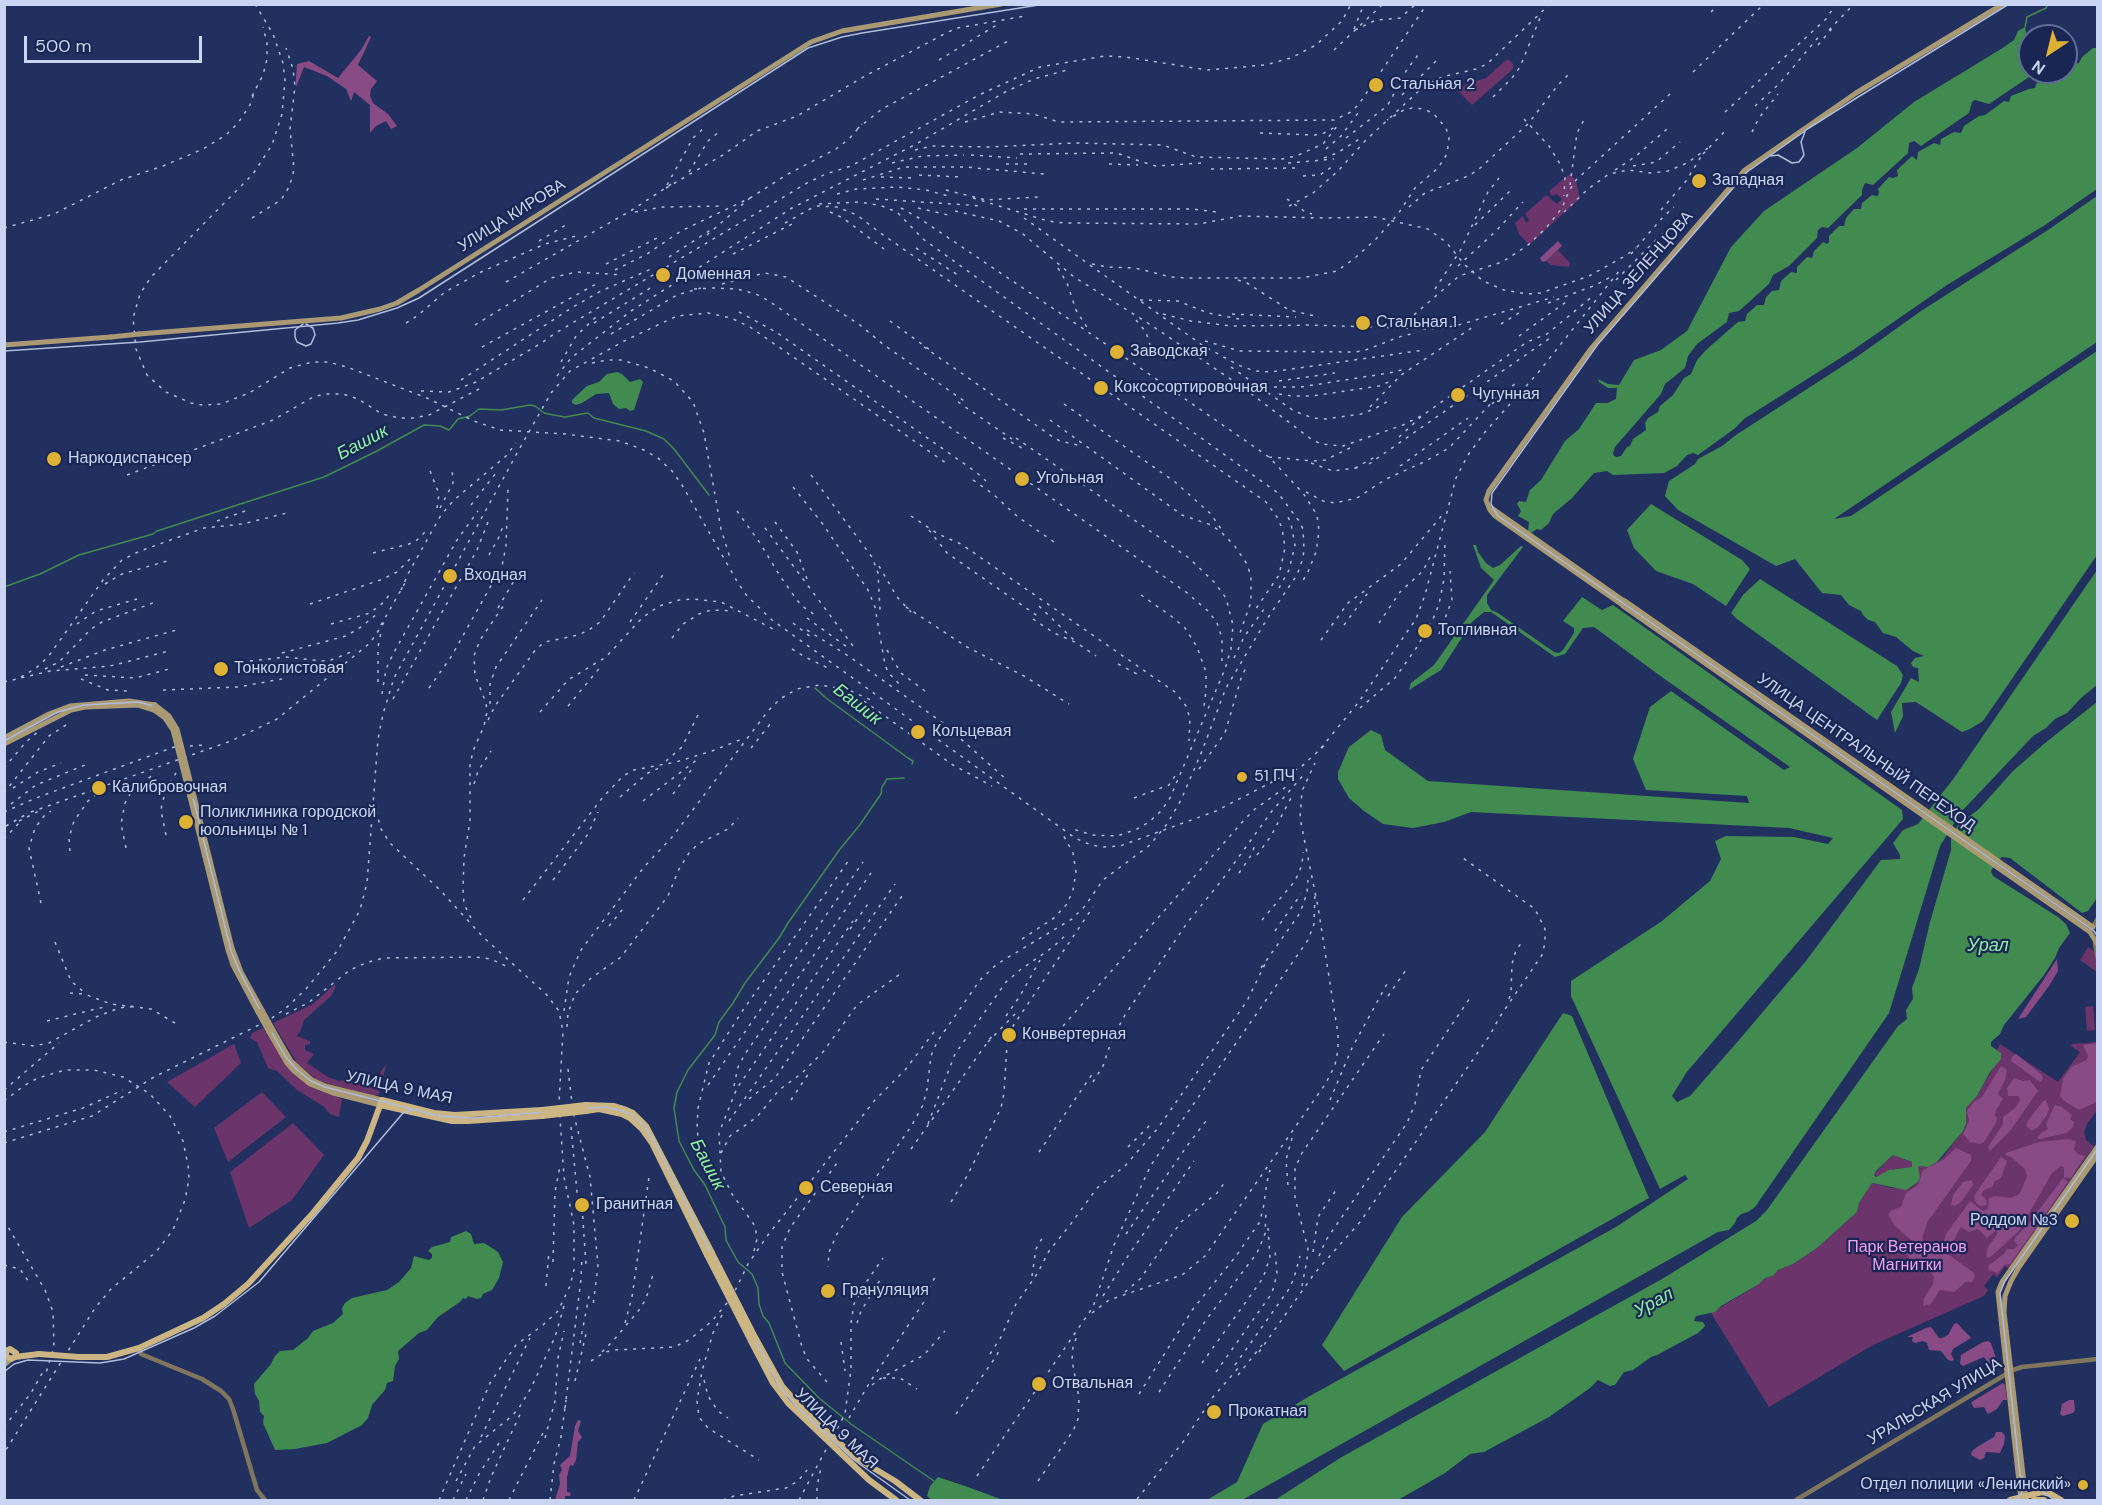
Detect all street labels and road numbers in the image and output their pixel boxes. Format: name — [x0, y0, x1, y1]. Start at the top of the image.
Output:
street label: УЛИЦА КИРОВА — [455, 175, 569, 257]
street label: УЛИЦА ЗЕЛЕНЦОВА — [1581, 208, 1697, 338]
street label: УЛИЦА ЦЕНТРАЛЬНЫЙ ПЕРЕХОД — [1753, 670, 1979, 836]
street label: УЛИЦА 9 МАЯ — [344, 1067, 454, 1109]
street label: УРАЛЬСКАЯ УЛИЦА — [1865, 1354, 2005, 1450]
street label: УЛИЦА 9 МАЯ — [790, 1384, 882, 1474]

